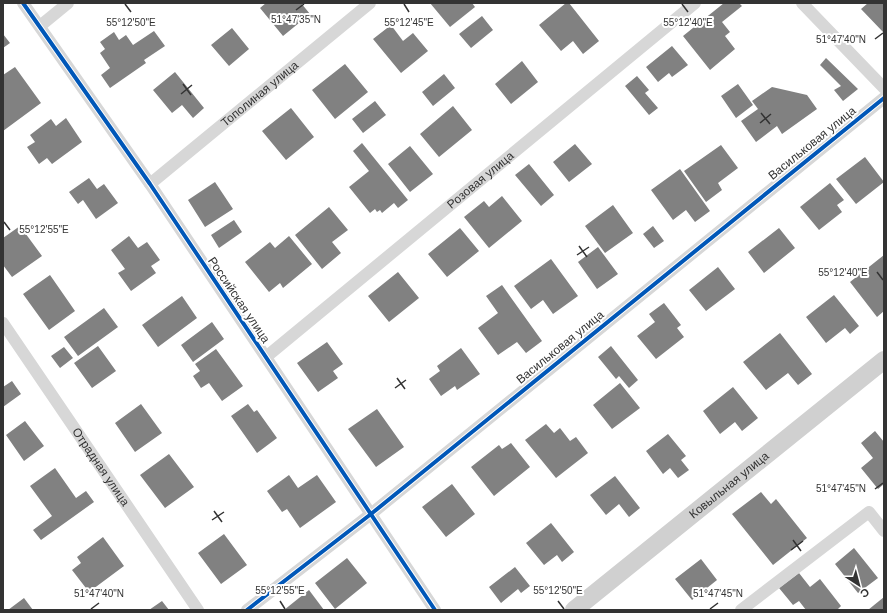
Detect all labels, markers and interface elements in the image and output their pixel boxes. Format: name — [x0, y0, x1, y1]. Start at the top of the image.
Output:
text: 51°47'35"N — [271, 14, 321, 25]
text: 55°12'50"E — [106, 17, 156, 28]
text: 55°12'45"E — [384, 17, 434, 28]
text: 55°12'40"E — [663, 17, 713, 28]
text: 51°47'40"N — [816, 34, 866, 45]
street label: Тополиная улица — [218, 58, 301, 130]
street label: Васильковая улица — [765, 103, 859, 183]
street label: Розовая улица — [444, 148, 517, 212]
text: 55°12'55"E — [19, 224, 69, 235]
street label: Российская улица — [205, 254, 273, 346]
text: 55°12'40"E — [818, 267, 868, 278]
street label: Васильковая улица — [513, 307, 607, 387]
street label: Отрадная улица — [69, 425, 132, 509]
street label: Ковыльная улица — [686, 449, 772, 521]
text: 51°47'45"N — [816, 483, 866, 494]
north arrow — [839, 565, 879, 605]
text: 55°12'55"E — [255, 585, 305, 596]
text: 55°12'50"E — [533, 585, 583, 596]
text: С — [858, 586, 872, 600]
text: 51°47'40"N — [74, 588, 124, 599]
text: 51°47'45"N — [693, 588, 743, 599]

